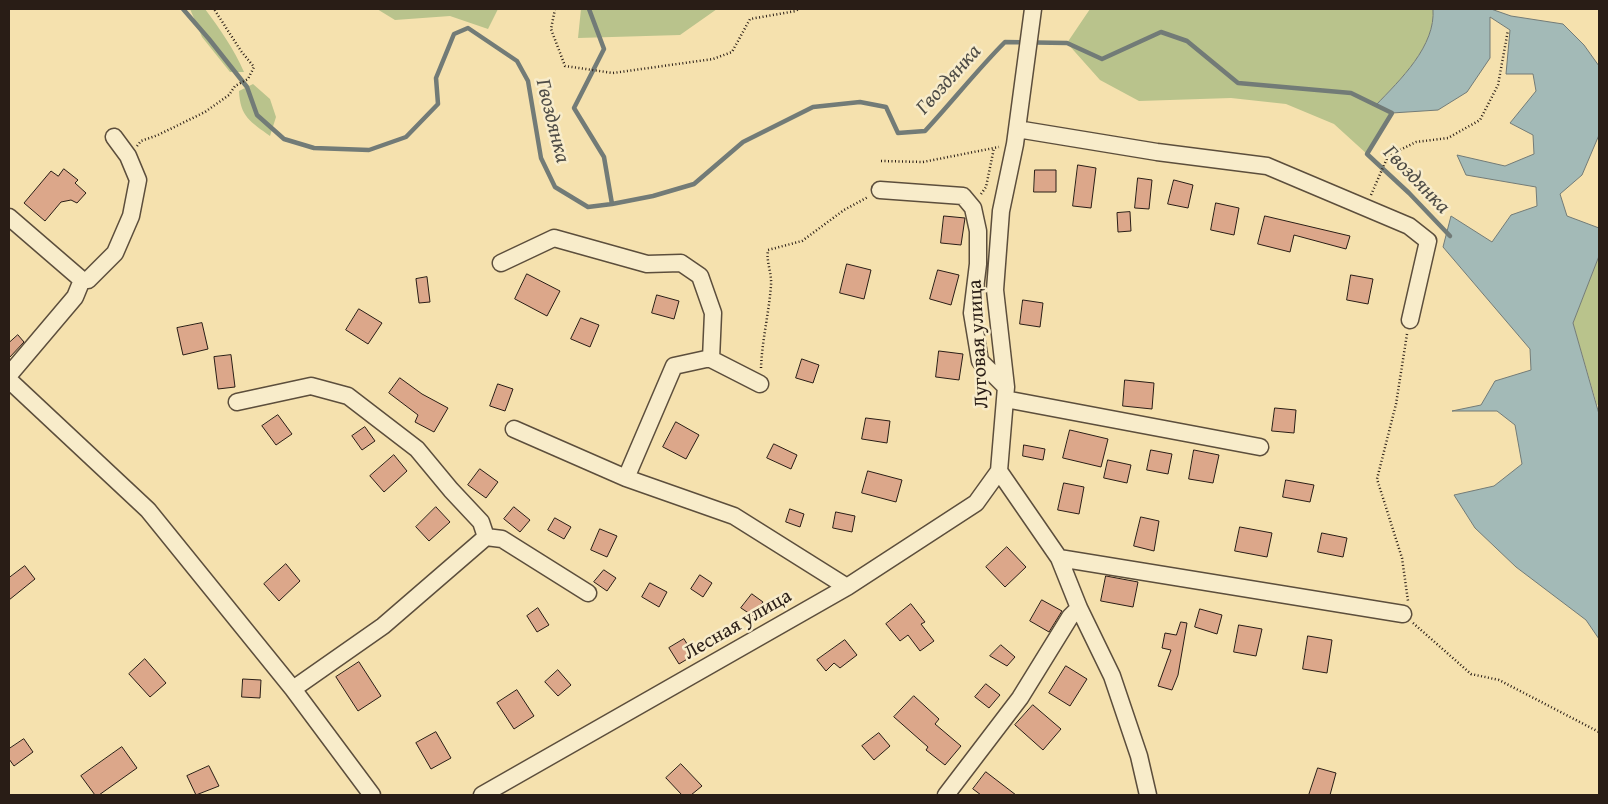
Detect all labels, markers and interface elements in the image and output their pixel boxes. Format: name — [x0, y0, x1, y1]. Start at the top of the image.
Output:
water label: Гвоздянка — [911, 40, 987, 120]
water label: Гвоздянка — [529, 76, 575, 166]
water label: Гвоздянка — [1377, 140, 1455, 220]
street label: Луговая улица — [964, 279, 994, 409]
street label: Лесная улица — [680, 584, 796, 666]

